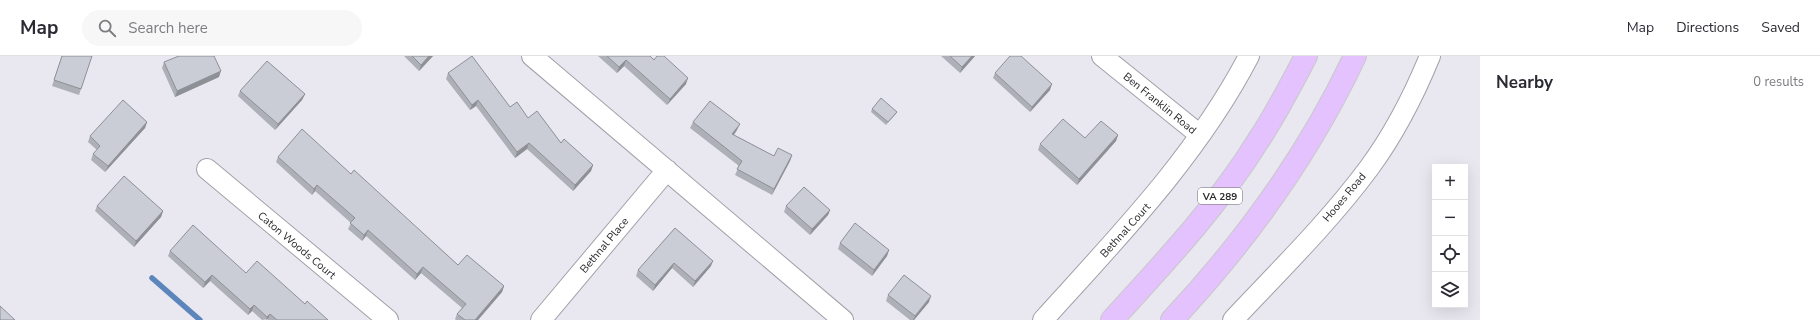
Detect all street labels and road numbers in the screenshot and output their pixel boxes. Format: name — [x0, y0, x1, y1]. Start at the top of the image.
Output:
street label: Ben Franklin Road — [1120, 69, 1199, 138]
street label: Hooes Road — [1319, 169, 1369, 225]
road number: VA 289 — [1198, 188, 1242, 204]
street label: Bethnal Court — [1097, 200, 1154, 261]
street label: Caton Woods Court — [254, 208, 339, 283]
street label: Bethnal Place — [577, 214, 632, 276]

